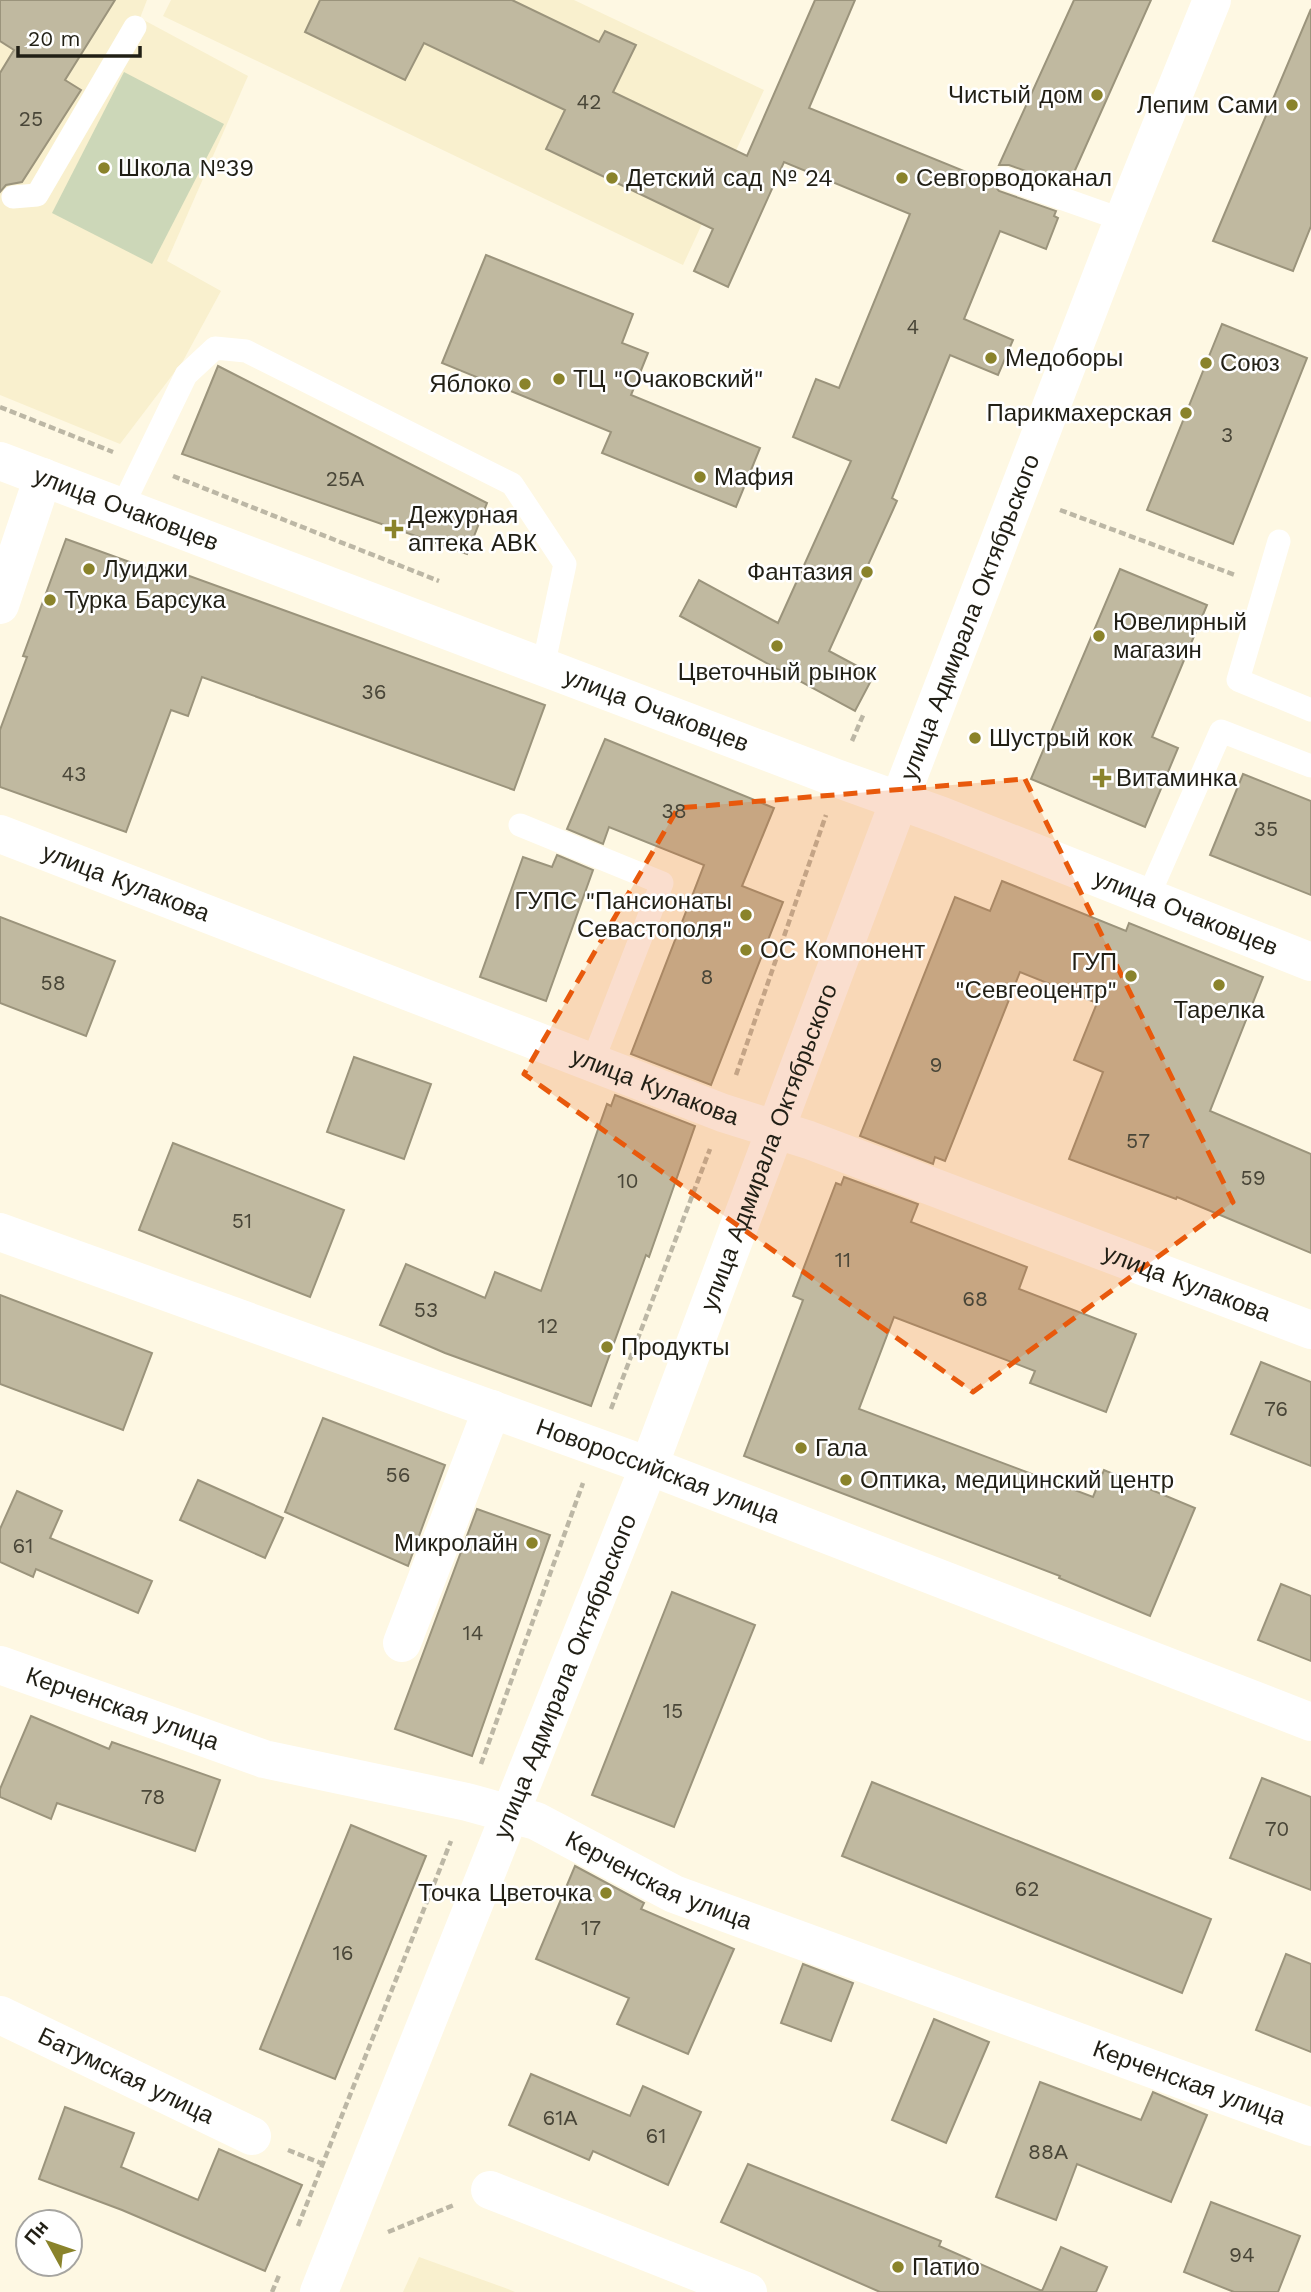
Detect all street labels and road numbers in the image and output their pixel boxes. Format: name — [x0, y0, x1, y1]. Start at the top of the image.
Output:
street label: улица Адмирала Октябрьского — [894, 450, 1045, 784]
street label: улица Очаковцев — [30, 461, 222, 557]
street label: улица Очаковцев — [560, 662, 753, 758]
street label: улица Кулакова — [38, 838, 214, 928]
street label: улица Очаковцев — [1090, 864, 1282, 961]
street label: улица Адмирала Октябрьского — [695, 980, 843, 1315]
street label: улица Кулакова — [567, 1042, 743, 1131]
street label: улица Кулакова — [1099, 1239, 1275, 1328]
street label: Новороссийская улица — [533, 1413, 784, 1529]
street label: улица Адмирала Октябрьского — [488, 1510, 642, 1843]
street label: Керченская улица — [22, 1661, 223, 1756]
street label: Керченская улица — [561, 1825, 756, 1936]
street label: Батумская улица — [34, 2021, 219, 2130]
street label: Керченская улица — [1089, 2034, 1290, 2131]

